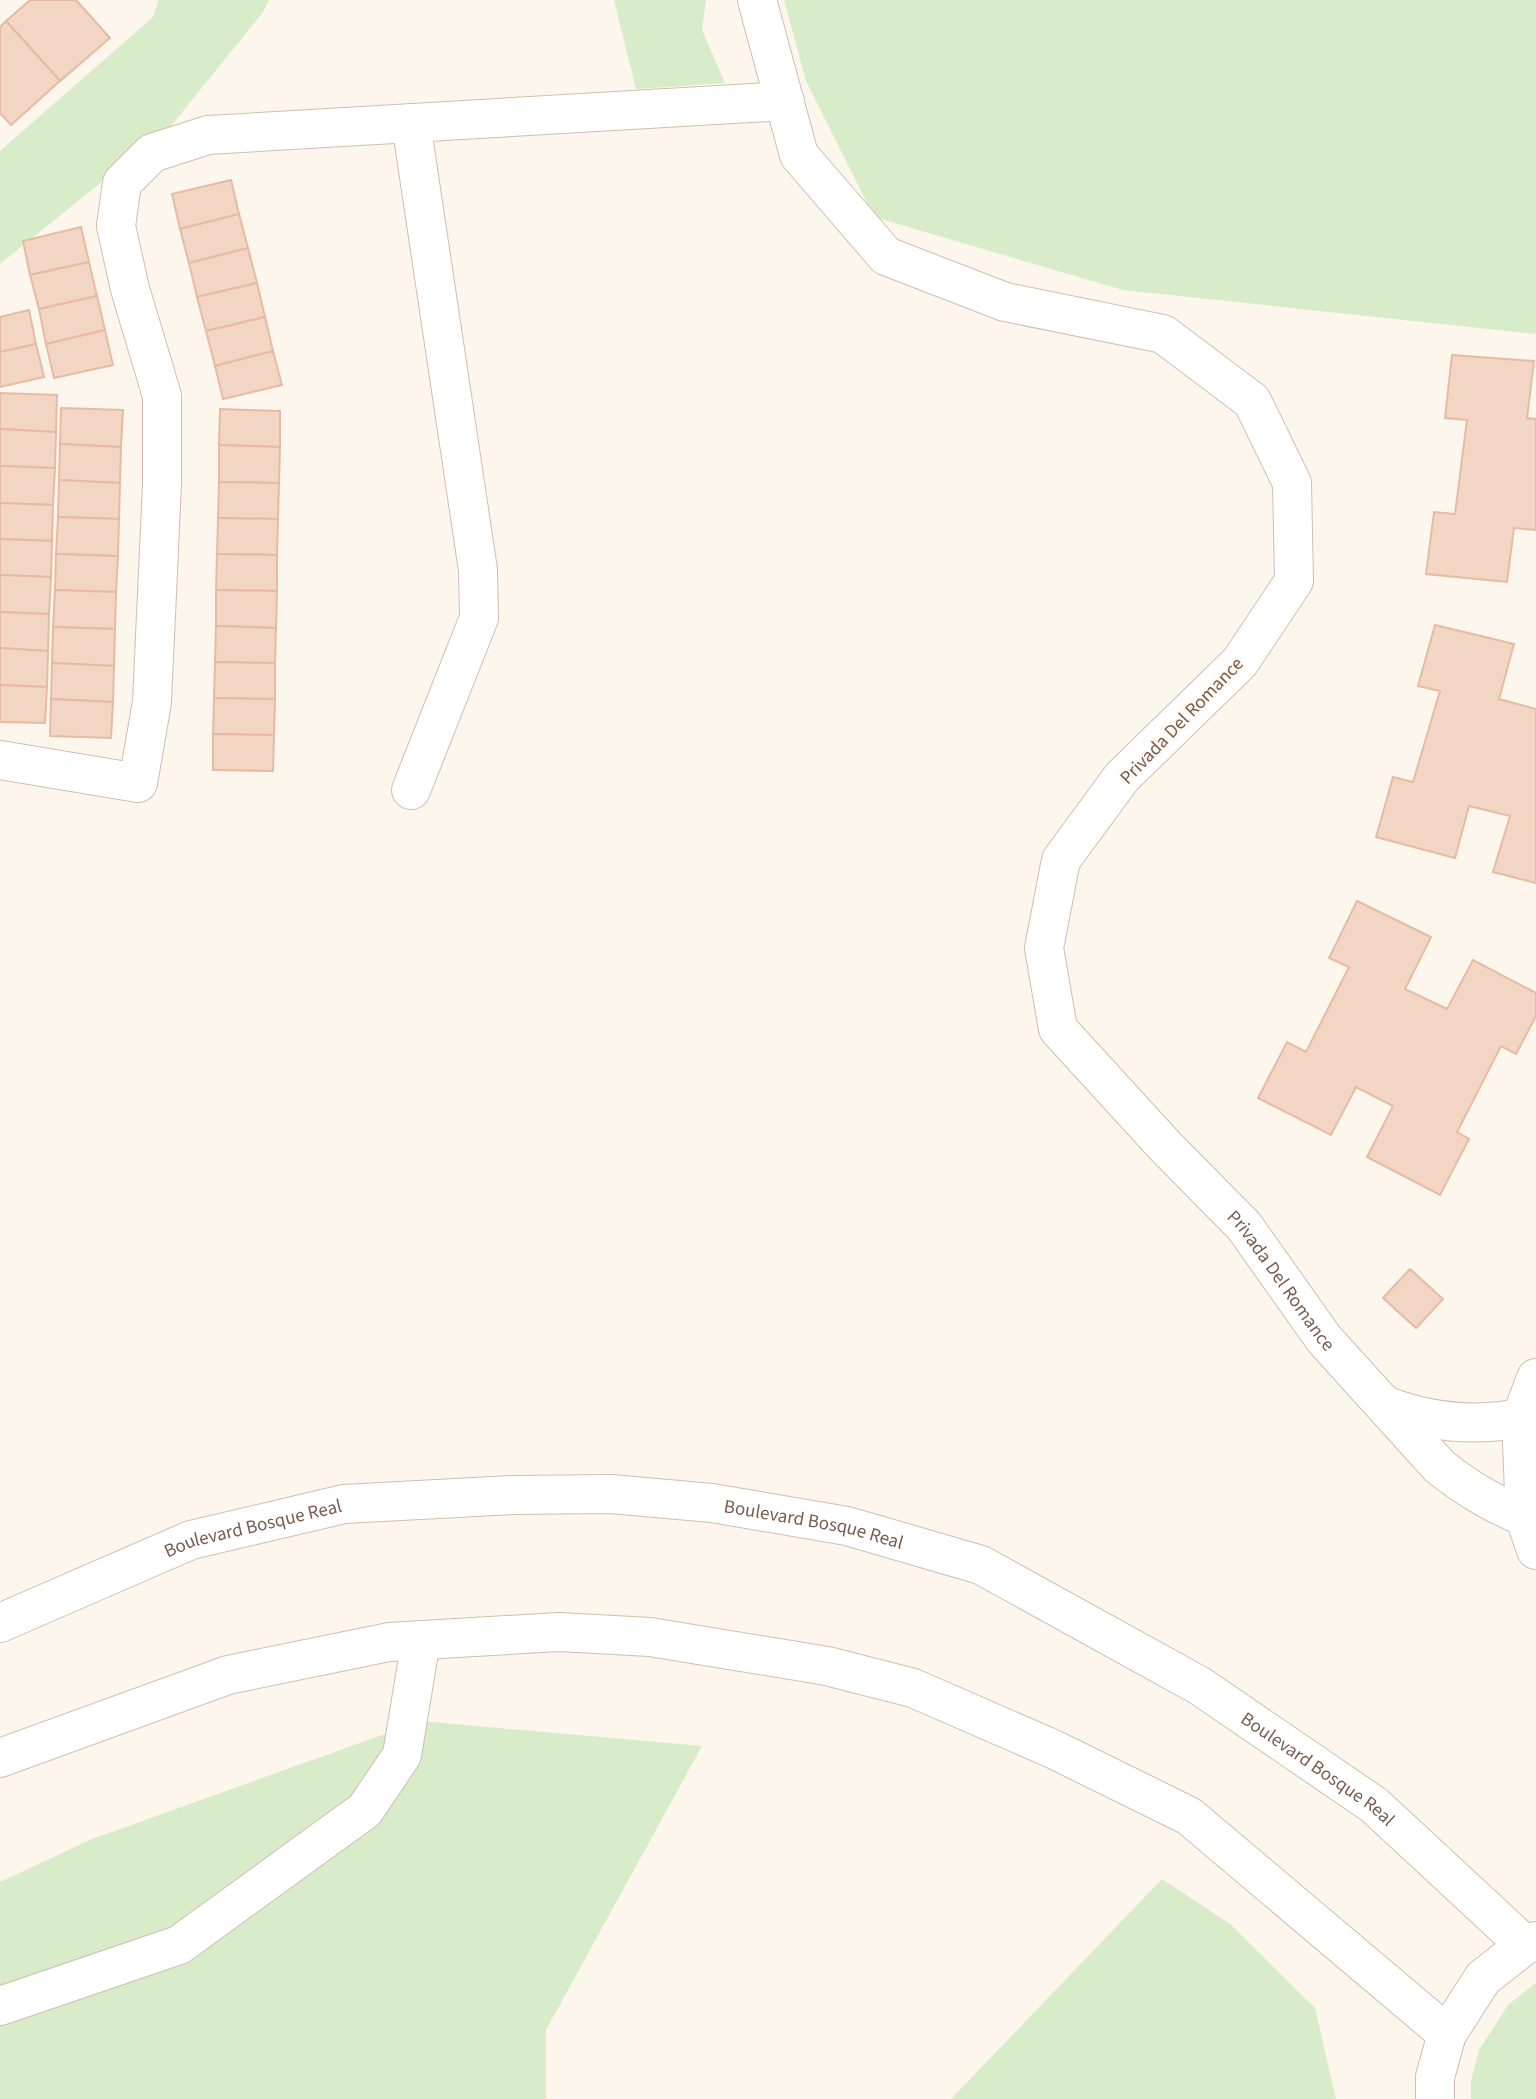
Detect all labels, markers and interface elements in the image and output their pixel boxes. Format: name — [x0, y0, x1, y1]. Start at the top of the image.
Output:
street label: Privada Del Romance — [1114, 651, 1250, 791]
street label: Privada Del Romance — [1220, 1204, 1341, 1358]
street label: Boulevard Bosque Real — [160, 1493, 345, 1565]
street label: Boulevard Bosque Real — [722, 1493, 907, 1557]
street label: Boulevard Bosque Real — [1235, 1706, 1400, 1833]

